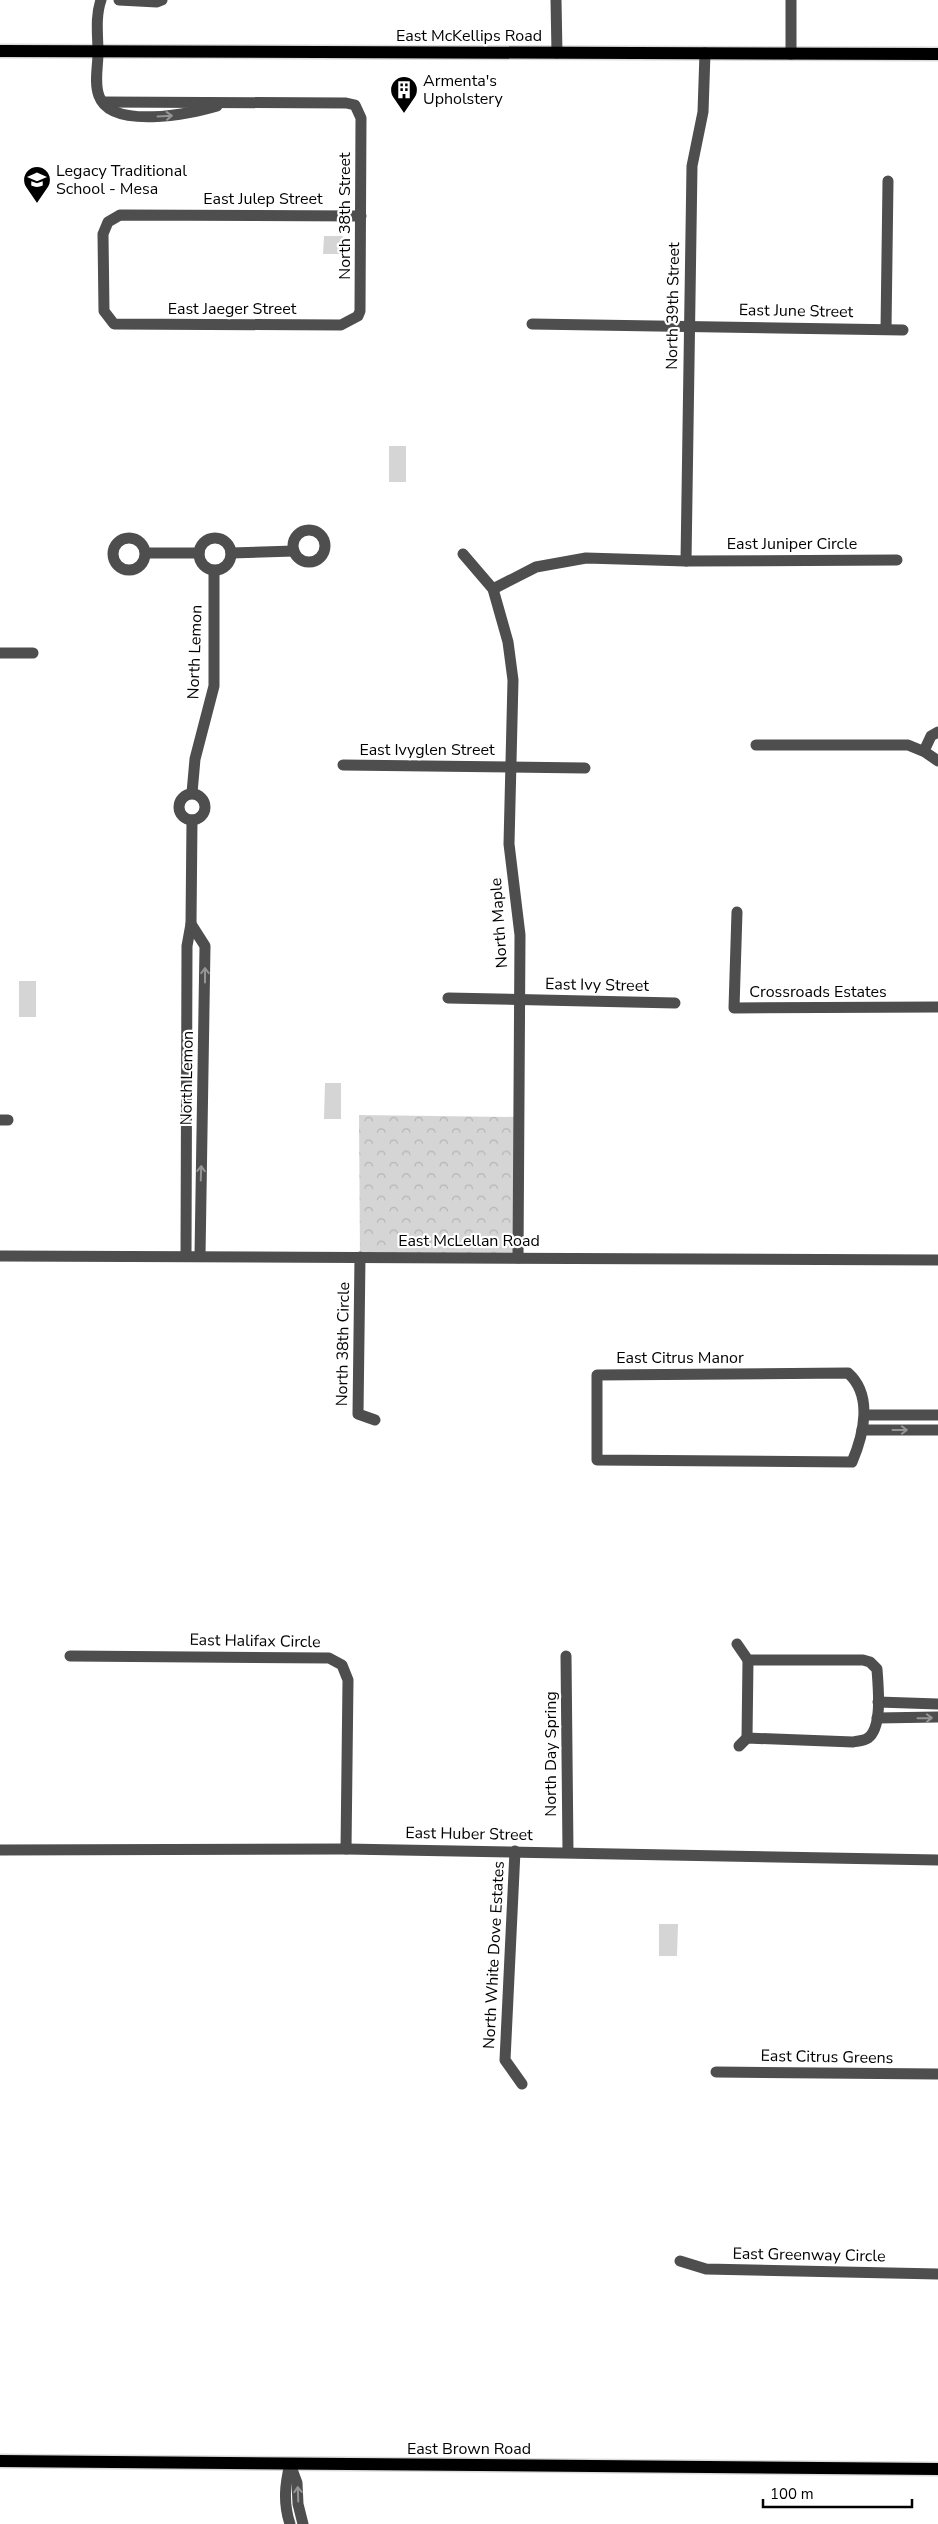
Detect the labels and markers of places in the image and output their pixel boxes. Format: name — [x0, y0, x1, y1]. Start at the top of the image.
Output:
place label: Armenta's Upholstery — [423, 70, 503, 110]
building icon: Armenta's Upholstery — [389, 75, 419, 114]
place label: Legacy Traditional School - Mesa — [56, 160, 187, 200]
school or university icon: Legacy Traditional School - Mesa — [22, 165, 52, 204]

